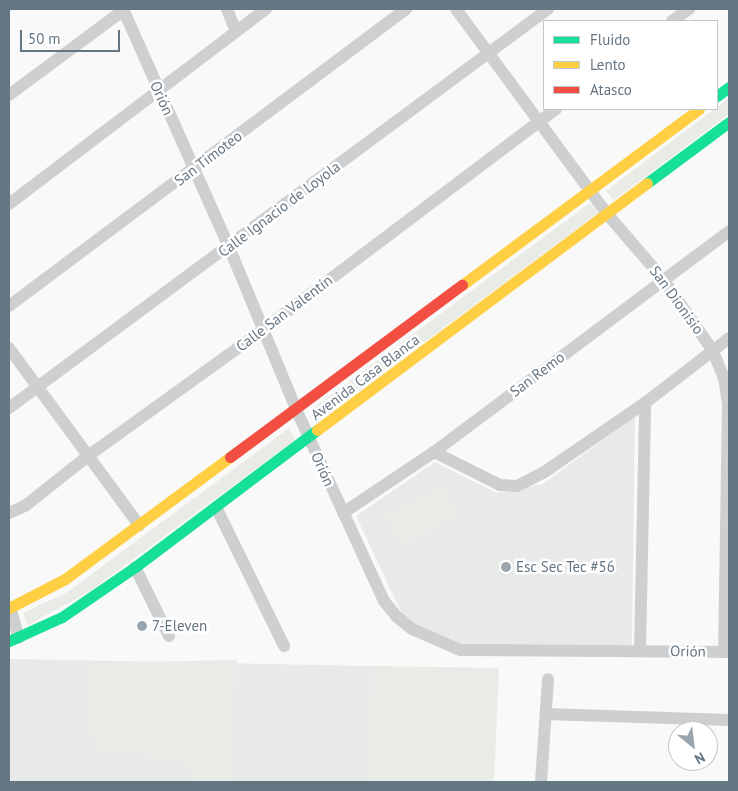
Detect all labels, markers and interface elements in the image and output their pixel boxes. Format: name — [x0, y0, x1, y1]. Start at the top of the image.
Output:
scale bar — [22, 20, 122, 52]
legend — [543, 20, 718, 110]
text: 50 m — [28, 29, 61, 48]
text: Fluido — [590, 30, 630, 49]
text: Lento — [590, 55, 626, 74]
street label: Orión — [147, 78, 177, 118]
text: Atasco — [590, 80, 632, 99]
street label: San Timoteo — [170, 127, 246, 189]
street label: Calle Ignacio de Loyola — [214, 157, 344, 261]
street label: San Dionisio — [646, 262, 708, 338]
street label: Calle San Valentín — [232, 271, 336, 355]
street label: Avenida Casa Blanca — [307, 330, 423, 424]
street label: San Remo — [506, 348, 568, 400]
street label: Orión — [308, 449, 338, 489]
place label: Esc Sec Tec #56 — [516, 558, 616, 576]
marker: Esc Sec Tec #56 — [500, 561, 512, 573]
place label: 7-Eleven — [152, 617, 207, 635]
marker: 7-Eleven — [136, 620, 148, 632]
street label: Orión — [670, 642, 706, 660]
north arrow — [668, 721, 718, 771]
text: N — [691, 748, 708, 768]

